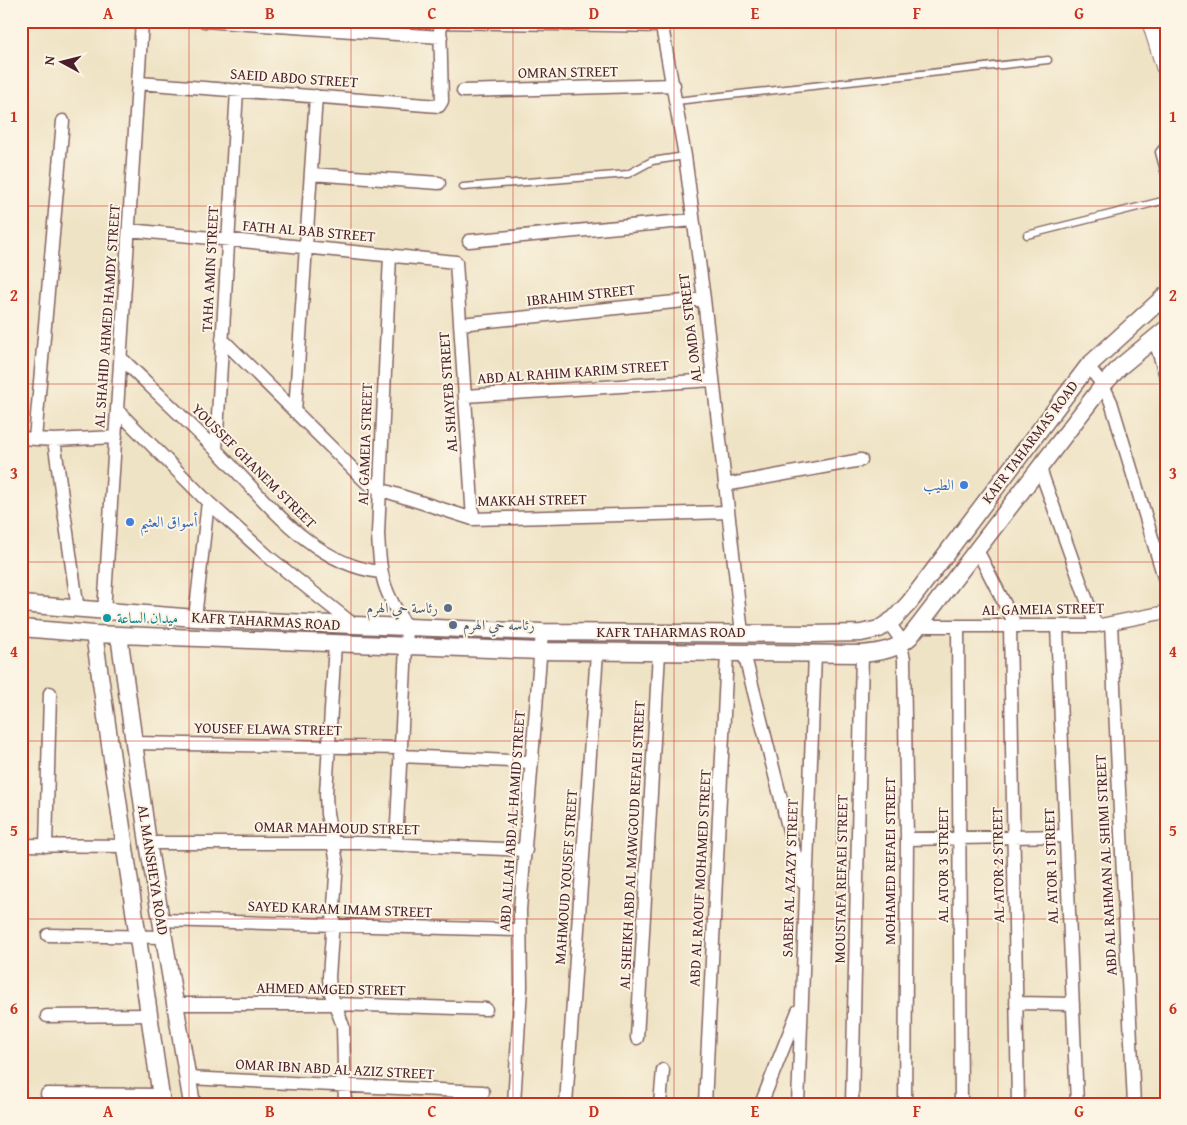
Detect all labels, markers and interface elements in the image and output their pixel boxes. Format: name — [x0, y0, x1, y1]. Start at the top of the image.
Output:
text: A — [103, 1, 114, 25]
text: B — [265, 1, 275, 25]
text: C — [427, 1, 437, 25]
text: D — [589, 1, 599, 25]
text: E — [751, 1, 760, 25]
text: F — [913, 1, 921, 25]
text: G — [1074, 1, 1084, 25]
north arrow — [38, 38, 88, 88]
text: N — [39, 54, 60, 66]
street label: OMRAN STREET — [518, 60, 619, 83]
street label: SAEID ABDO STREET — [229, 63, 359, 92]
text: 1 — [10, 104, 18, 128]
text: 1 — [1169, 104, 1177, 128]
street label: AL SHAHID AHMED HAMDY STREET — [88, 203, 125, 429]
street label: TAHA AMIN STREET — [196, 205, 223, 332]
street label: FATH AL BAB STREET — [242, 214, 377, 247]
street label: AL OMDA STREET — [672, 272, 707, 384]
street label: IBRAHIM STREET — [526, 278, 637, 311]
text: 2 — [10, 283, 18, 307]
text: 2 — [1169, 283, 1177, 307]
street label: AL SHAYEB STREET — [433, 330, 462, 453]
street label: ABD AL RAHIM KARIM STREET — [476, 354, 670, 389]
street label: KAFR TAHARMAS ROAD — [976, 376, 1083, 508]
street label: AL GAMEIA STREET — [352, 382, 377, 506]
street label: YOUSSEF GHANEM STREET — [187, 398, 322, 533]
text: 3 — [10, 461, 18, 485]
text: 3 — [1169, 461, 1177, 485]
place label: الطيب — [923, 474, 954, 495]
marker: الطيب — [958, 479, 970, 491]
street label: MAKKAH STREET — [477, 488, 587, 511]
place label: أسواق العثيم — [140, 511, 198, 537]
marker: أسواق العثيم — [124, 516, 136, 528]
place label: رئاسة حي الهرم — [366, 597, 438, 621]
street label: AL GAMEIA STREET — [982, 597, 1105, 620]
marker: رئاسة حي الهرم — [442, 602, 454, 614]
street label: KAFR TAHARMAS ROAD — [191, 606, 341, 635]
place label: ميدان الساعة — [117, 607, 178, 628]
marker: ميدان الساعة — [101, 612, 113, 624]
place label: رئاسه حي الهرم — [463, 614, 535, 638]
marker: رئاسه حي الهرم — [447, 619, 459, 631]
street label: KAFR TAHARMAS ROAD — [596, 621, 746, 642]
text: 4 — [10, 639, 18, 663]
text: 4 — [1169, 639, 1177, 663]
street label: AL SHEIKH ABD AL MAWGOUD REFAEI STREET — [613, 699, 650, 990]
street label: ABD ALLAH ABD AL HAMID STREET — [493, 709, 530, 932]
street label: YOUSEF ELAWA STREET — [194, 717, 343, 740]
street label: ABD AL RAHMAN AL SHIMI STREET — [1089, 753, 1122, 976]
street label: ABD AL RAOUF MOHAMED STREET — [683, 768, 716, 987]
street label: MOHAMED REFAEI STREET — [879, 777, 900, 945]
street label: MAHMOUD YOUSEF STREET — [549, 788, 582, 965]
street label: MOUSTAFA REFAEI STREET — [829, 794, 852, 964]
street label: SABER AL AZAZY STREET — [776, 798, 803, 958]
street label: AL MANSHEYA ROAD — [133, 803, 174, 937]
street label: AL ATOR 3 STREET — [932, 806, 953, 923]
street label: AL ATOR 2 STREET — [986, 806, 1009, 923]
street label: AL ATOR 1 STREET — [1038, 807, 1063, 924]
street label: OMAR MAHMOUD STREET — [254, 816, 420, 839]
text: 5 — [10, 818, 18, 842]
text: 5 — [1169, 818, 1177, 842]
street label: SAYED KARAM IMAM STREET — [247, 895, 433, 922]
street label: AHMED AMGED STREET — [256, 977, 407, 1000]
text: 6 — [10, 996, 18, 1020]
text: 6 — [1169, 996, 1177, 1020]
street label: OMAR IBN ABD AL AZIZ STREET — [235, 1053, 436, 1084]
text: A — [103, 1099, 114, 1123]
text: B — [265, 1099, 275, 1123]
text: C — [427, 1099, 437, 1123]
text: D — [589, 1099, 599, 1123]
text: E — [751, 1099, 760, 1123]
text: F — [913, 1099, 921, 1123]
text: G — [1074, 1099, 1084, 1123]

